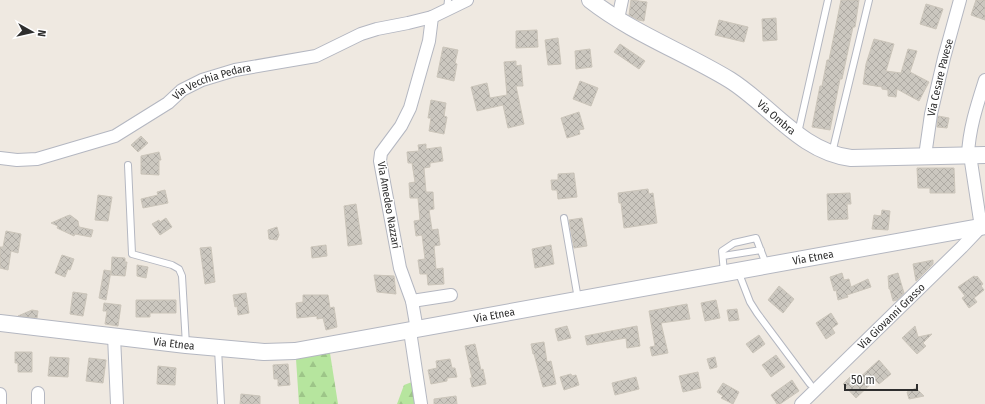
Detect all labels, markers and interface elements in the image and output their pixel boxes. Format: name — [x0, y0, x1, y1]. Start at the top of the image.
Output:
north arrow — [12, 12, 52, 52]
text: N — [35, 29, 48, 37]
street label: Via Cesare Pavese — [925, 37, 956, 118]
street label: Via Vecchia Pedara — [170, 61, 252, 103]
street label: Via Ombra — [754, 97, 798, 138]
street label: Via Amedeo Nazzari — [374, 160, 403, 250]
street label: Via Etnea — [791, 248, 835, 268]
street label: Via Giovanni Grasso — [855, 281, 928, 352]
street label: Via Etnea — [473, 305, 516, 326]
street label: Via Etnea — [152, 335, 195, 353]
scale bar — [845, 366, 917, 392]
text: 50 m — [851, 373, 875, 387]

